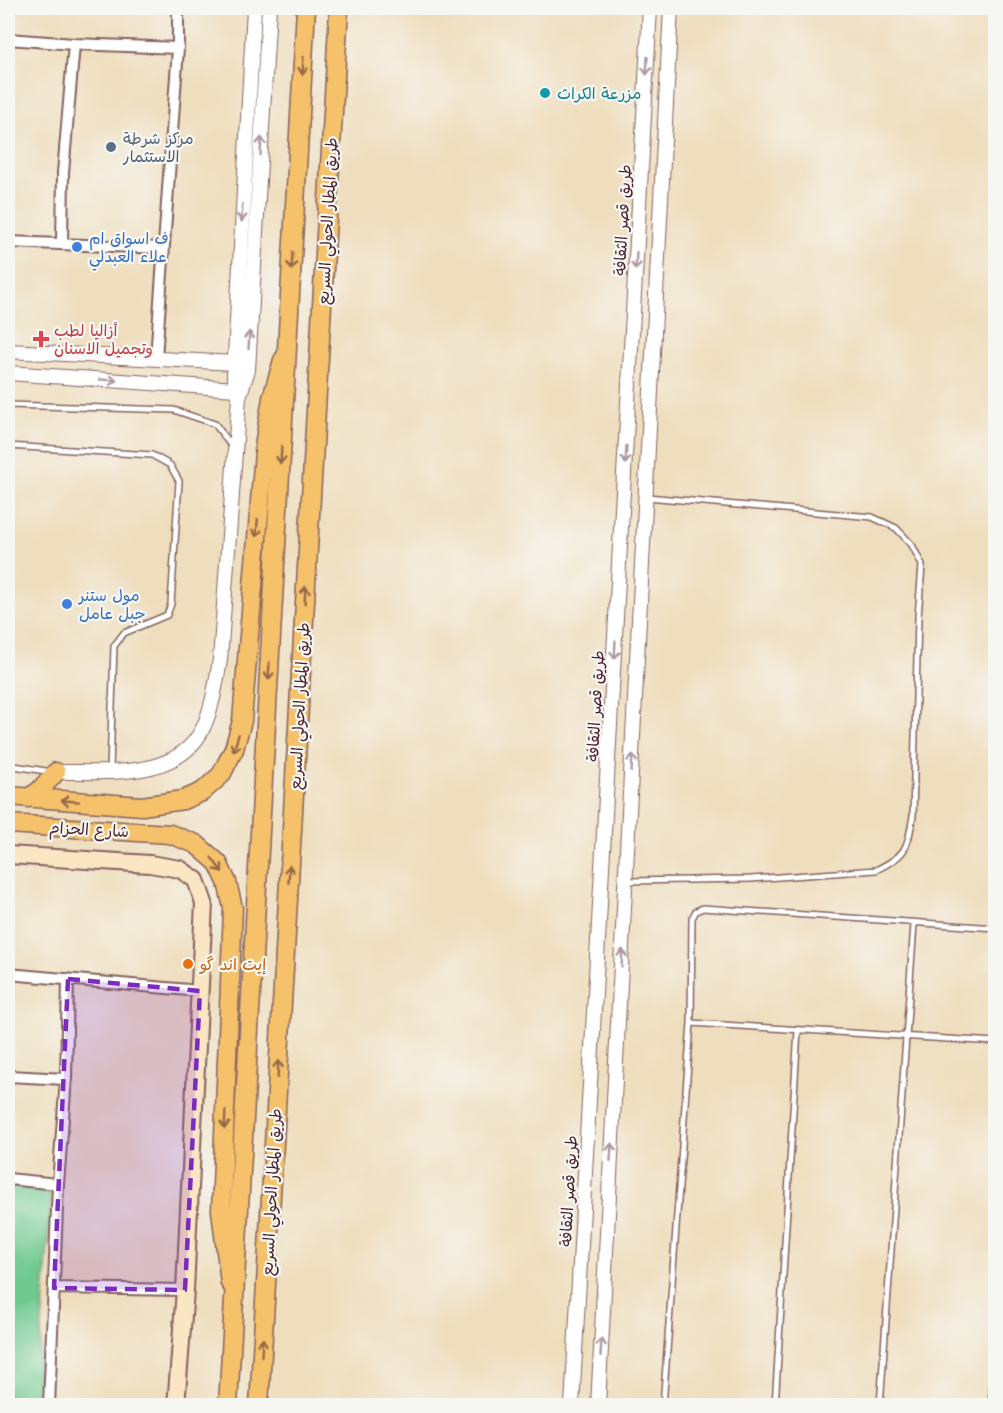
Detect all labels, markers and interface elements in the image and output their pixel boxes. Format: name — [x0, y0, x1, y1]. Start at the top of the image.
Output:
one-way arrow — [297, 55, 308, 75]
one-way arrow — [641, 55, 652, 75]
place label: مزرعة الكراث — [557, 83, 641, 104]
marker: مزرعة الكراث — [538, 86, 552, 100]
place label: مركز شرطة الاستثمار — [122, 128, 194, 167]
one-way arrow — [256, 136, 267, 156]
street label: طريق المطار الحولي السريع — [313, 137, 346, 306]
marker: مركز شرطة الاستثمار — [104, 140, 118, 154]
street label: طريق قصر الثقافة — [609, 164, 636, 276]
one-way arrow — [237, 202, 248, 222]
place label: ف اسواق ام علاء العبدلي — [89, 228, 169, 271]
marker: ف اسواق ام علاء العبدلي — [70, 240, 84, 254]
one-way arrow — [287, 250, 298, 270]
one-way arrow — [631, 250, 642, 270]
place label: أزاليا لطب وتجميل الاسنان — [54, 320, 153, 359]
marker: أزاليا لطب وتجميل الاسنان — [32, 330, 50, 348]
one-way arrow — [244, 331, 255, 351]
one-way arrow — [97, 375, 117, 386]
one-way arrow — [276, 445, 287, 465]
one-way arrow — [620, 445, 631, 465]
one-way arrow — [252, 518, 263, 538]
place label: مول ستنر جبل عامل — [77, 585, 146, 624]
one-way arrow — [300, 586, 311, 606]
marker: مول ستنر جبل عامل — [60, 597, 74, 611]
street label: طريق المطار الحولي السريع — [285, 622, 318, 791]
one-way arrow — [609, 640, 620, 660]
street label: طريق قصر الثقافة — [582, 650, 609, 762]
one-way arrow — [264, 660, 275, 680]
one-way arrow — [230, 733, 241, 752]
one-way arrow — [626, 753, 637, 773]
one-way arrow — [61, 795, 81, 806]
street label: شارع الحزام — [48, 817, 130, 844]
one-way arrow — [211, 857, 223, 873]
one-way arrow — [283, 864, 294, 884]
one-way arrow — [616, 948, 627, 968]
place label: إيت اند گو — [198, 954, 266, 975]
marker: إيت اند گو — [181, 957, 195, 971]
one-way arrow — [272, 1059, 283, 1079]
street label: طريق المطار الحولي السريع — [257, 1108, 290, 1277]
one-way arrow — [219, 1109, 230, 1129]
street label: طريق قصر الثقافة — [555, 1135, 582, 1247]
one-way arrow — [606, 1143, 617, 1163]
one-way arrow — [257, 1338, 268, 1358]
one-way arrow — [596, 1338, 607, 1358]

